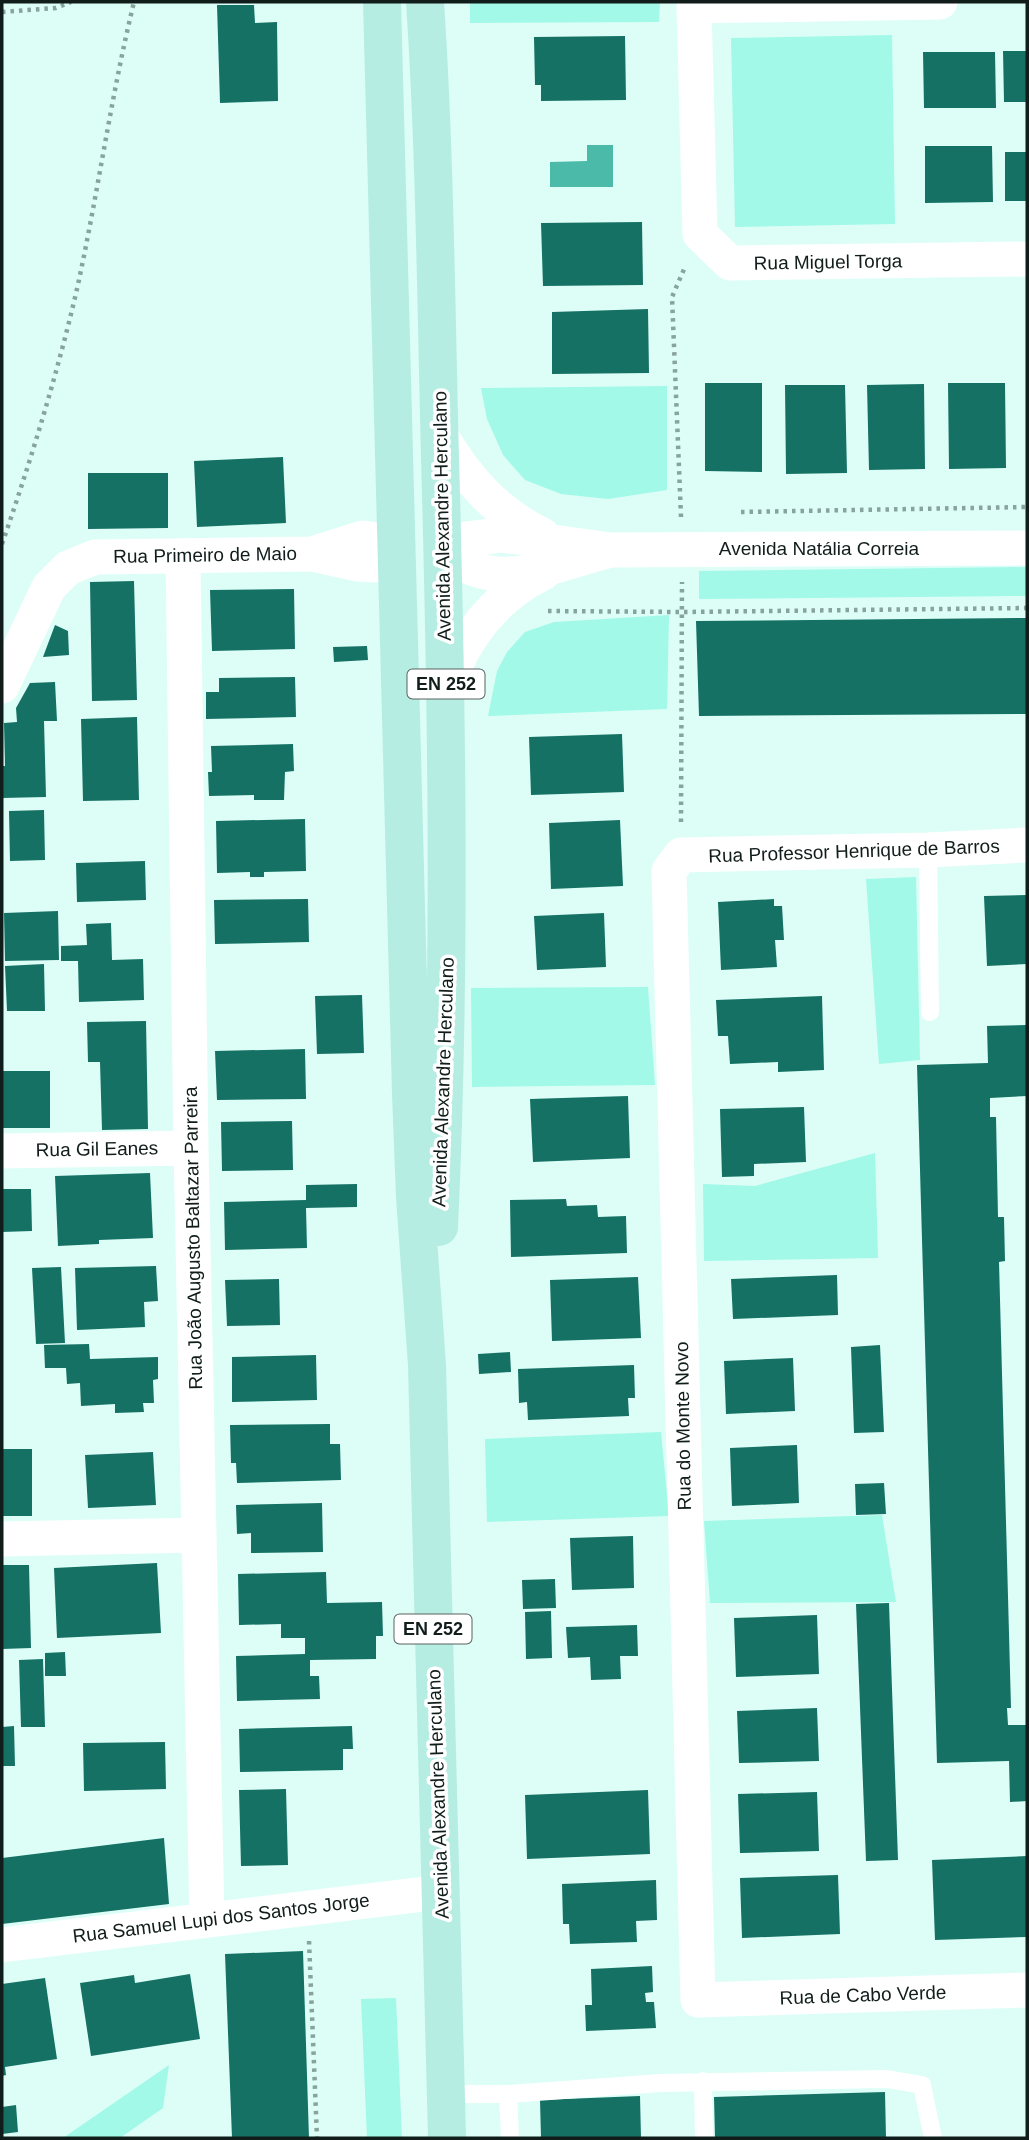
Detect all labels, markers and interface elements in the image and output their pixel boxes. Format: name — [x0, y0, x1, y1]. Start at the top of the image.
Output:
street label: Rua Miguel Torga — [754, 250, 903, 274]
street label: Avenida Alexandre Herculano — [429, 391, 455, 641]
street label: Avenida Natália Correia — [719, 538, 920, 559]
street label: Rua Primeiro de Maio — [113, 543, 297, 567]
road number: EN 252 — [408, 670, 485, 698]
street label: Rua Professor Henrique de Barros — [708, 835, 1000, 867]
street label: Avenida Alexandre Herculano — [428, 957, 458, 1207]
street label: Rua João Augusto Baltazar Parreira — [180, 1086, 206, 1390]
street label: Rua Gil Eanes — [36, 1137, 158, 1161]
street label: Rua do Monte Novo — [671, 1341, 695, 1511]
road number: EN 252 — [394, 1614, 472, 1644]
street label: Avenida Alexandre Herculano — [423, 1669, 453, 1919]
street label: Rua Samuel Lupi dos Santos Jorge — [71, 1889, 371, 1947]
street label: Rua de Cabo Verde — [779, 1982, 947, 2008]

